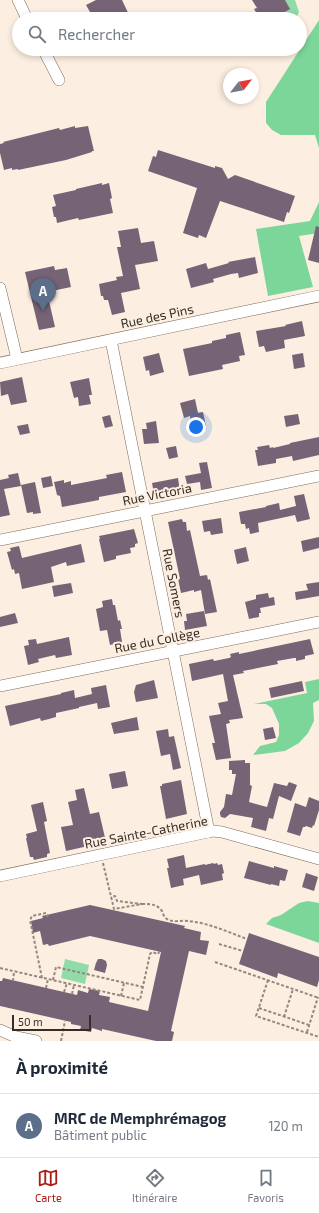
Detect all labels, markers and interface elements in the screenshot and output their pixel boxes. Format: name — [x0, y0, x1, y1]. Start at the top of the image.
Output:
search box — [12, 12, 307, 56]
icon: search — [26, 23, 48, 45]
text: Rechercher — [58, 25, 135, 43]
north arrow — [223, 68, 259, 104]
pin: A — [30, 278, 56, 311]
street label: Rue des Pins — [119, 300, 195, 332]
your location — [186, 417, 206, 437]
street label: Rue Victoria — [121, 479, 193, 509]
street label: Rue Somers — [159, 547, 189, 619]
street label: Rue du Collège — [113, 624, 201, 656]
street label: Rue Sainte-Catherine — [83, 812, 209, 852]
scale bar — [12, 1013, 91, 1032]
text: 50 m — [18, 1015, 43, 1028]
text: À proximité — [16, 1057, 108, 1077]
text: MRC de Memphrémagog — [54, 1109, 226, 1127]
text: A — [25, 1118, 33, 1134]
text: 120 m — [268, 1118, 303, 1134]
text: Bâtiment public — [54, 1127, 147, 1143]
tab: Carte — [35, 1167, 62, 1204]
tab: Itinéraire — [132, 1167, 177, 1204]
tab: Favoris — [247, 1167, 284, 1204]

